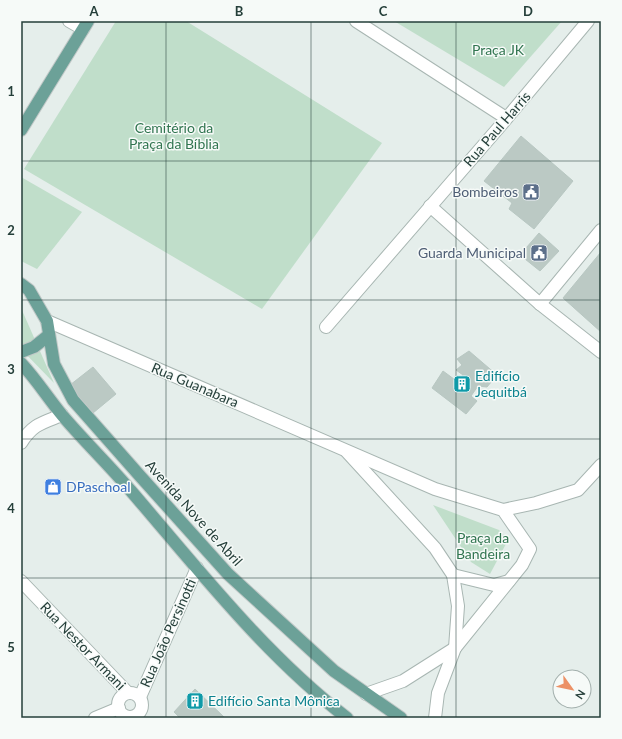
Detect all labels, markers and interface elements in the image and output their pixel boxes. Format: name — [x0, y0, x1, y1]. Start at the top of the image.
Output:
text: A — [88, 3, 99, 19]
text: B — [235, 3, 244, 19]
text: C — [379, 3, 388, 19]
text: D — [523, 3, 533, 19]
park label: Praça JK — [472, 41, 525, 58]
text: 1 — [7, 83, 15, 99]
street label: Rua Paul Harris — [459, 88, 534, 170]
park label: Cemitério da Praça da Bíblia — [129, 119, 219, 152]
public building icon: Bombeiros — [521, 182, 541, 202]
place label: Bombeiros — [452, 183, 518, 200]
text: 2 — [7, 222, 15, 238]
public building icon: Guarda Municipal — [529, 243, 549, 263]
place label: Guarda Municipal — [418, 244, 526, 261]
street label: Rua Guanabara — [149, 359, 241, 411]
text: 3 — [7, 361, 15, 377]
place label: Edifício Jequitbá — [475, 367, 527, 400]
building icon: Edifício Jequitbá — [452, 374, 472, 394]
street label: Avenida Nove de Abril — [142, 456, 246, 569]
shop icon: DPaschoal — [43, 477, 63, 497]
place label: DPaschoal — [66, 478, 131, 495]
text: 4 — [7, 500, 15, 516]
park label: Praça da Bandeira — [456, 529, 510, 562]
street label: Rua João Persinotti — [136, 576, 199, 690]
street label: Rua Nestor Armani — [37, 598, 130, 693]
text: 5 — [7, 639, 15, 655]
north arrow — [552, 669, 592, 709]
text: N — [573, 688, 589, 702]
building icon: Edifício Santa Mônica — [185, 691, 205, 711]
place label: Edifício Santa Mônica — [208, 692, 340, 709]

